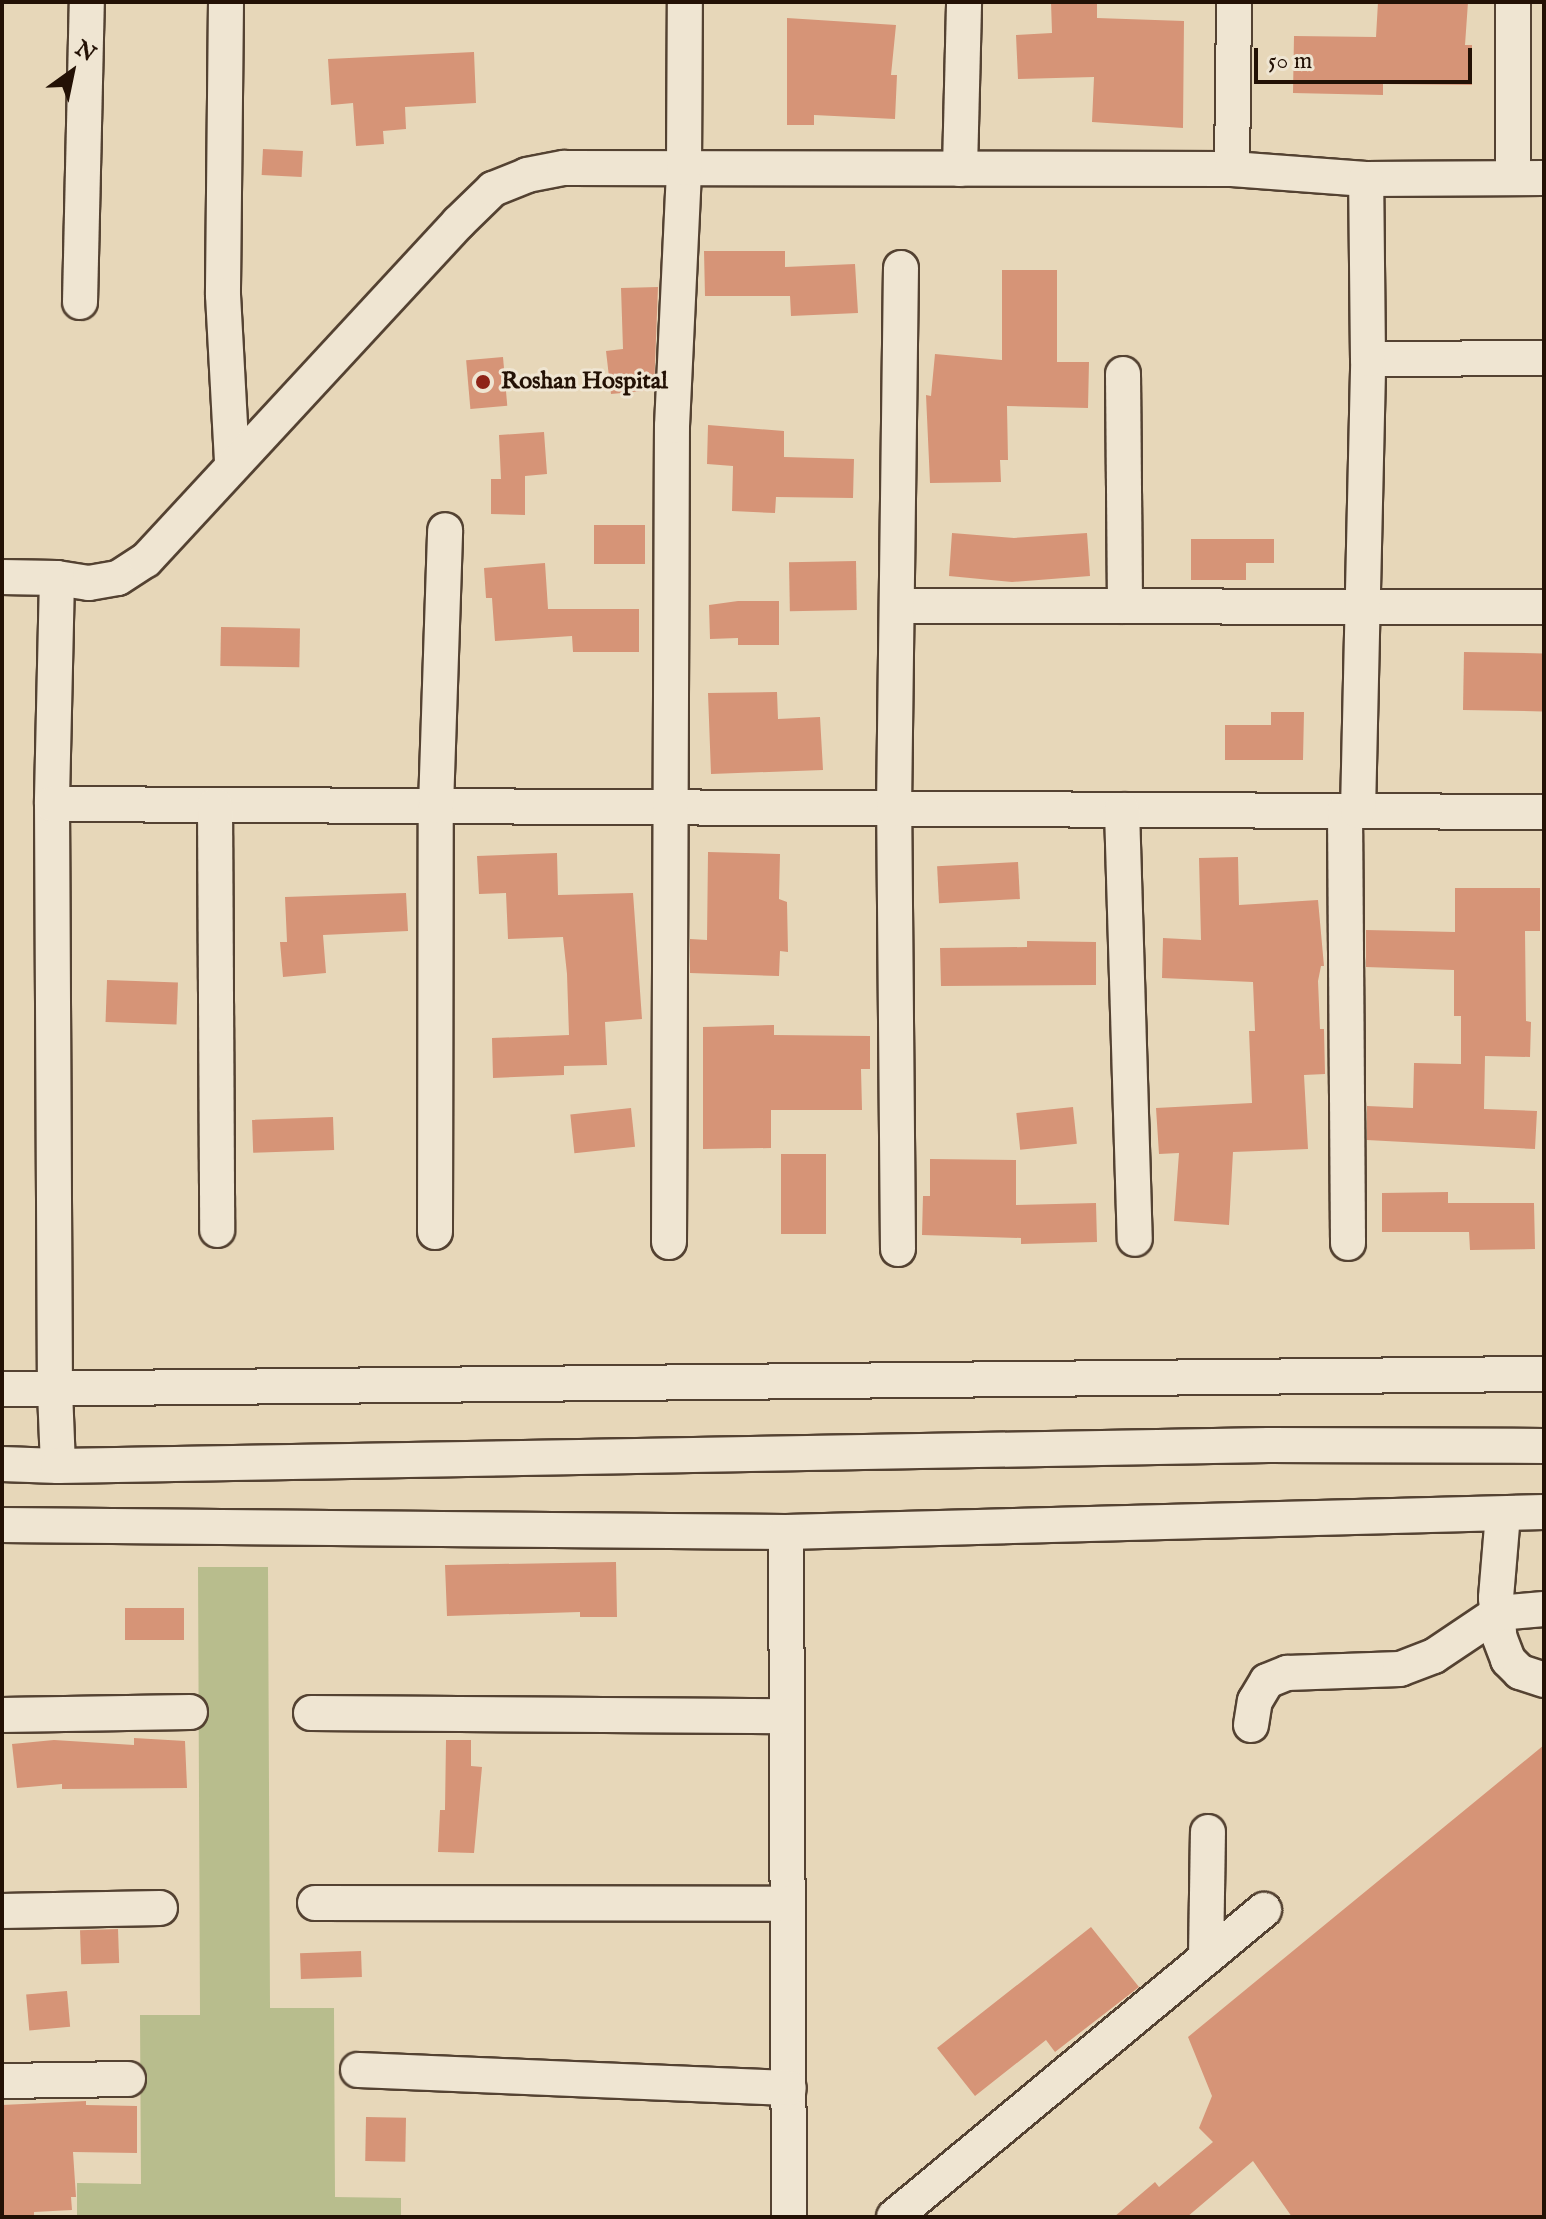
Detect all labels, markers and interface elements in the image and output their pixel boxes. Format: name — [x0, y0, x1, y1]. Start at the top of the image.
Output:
north arrow — [32, 32, 112, 112]
scale bar — [1258, 32, 1476, 82]
text: N — [69, 35, 101, 69]
text: 50 m — [1268, 46, 1312, 77]
place label: Roshan Hospital — [501, 368, 668, 396]
marker: Roshan Hospital — [472, 371, 494, 393]

